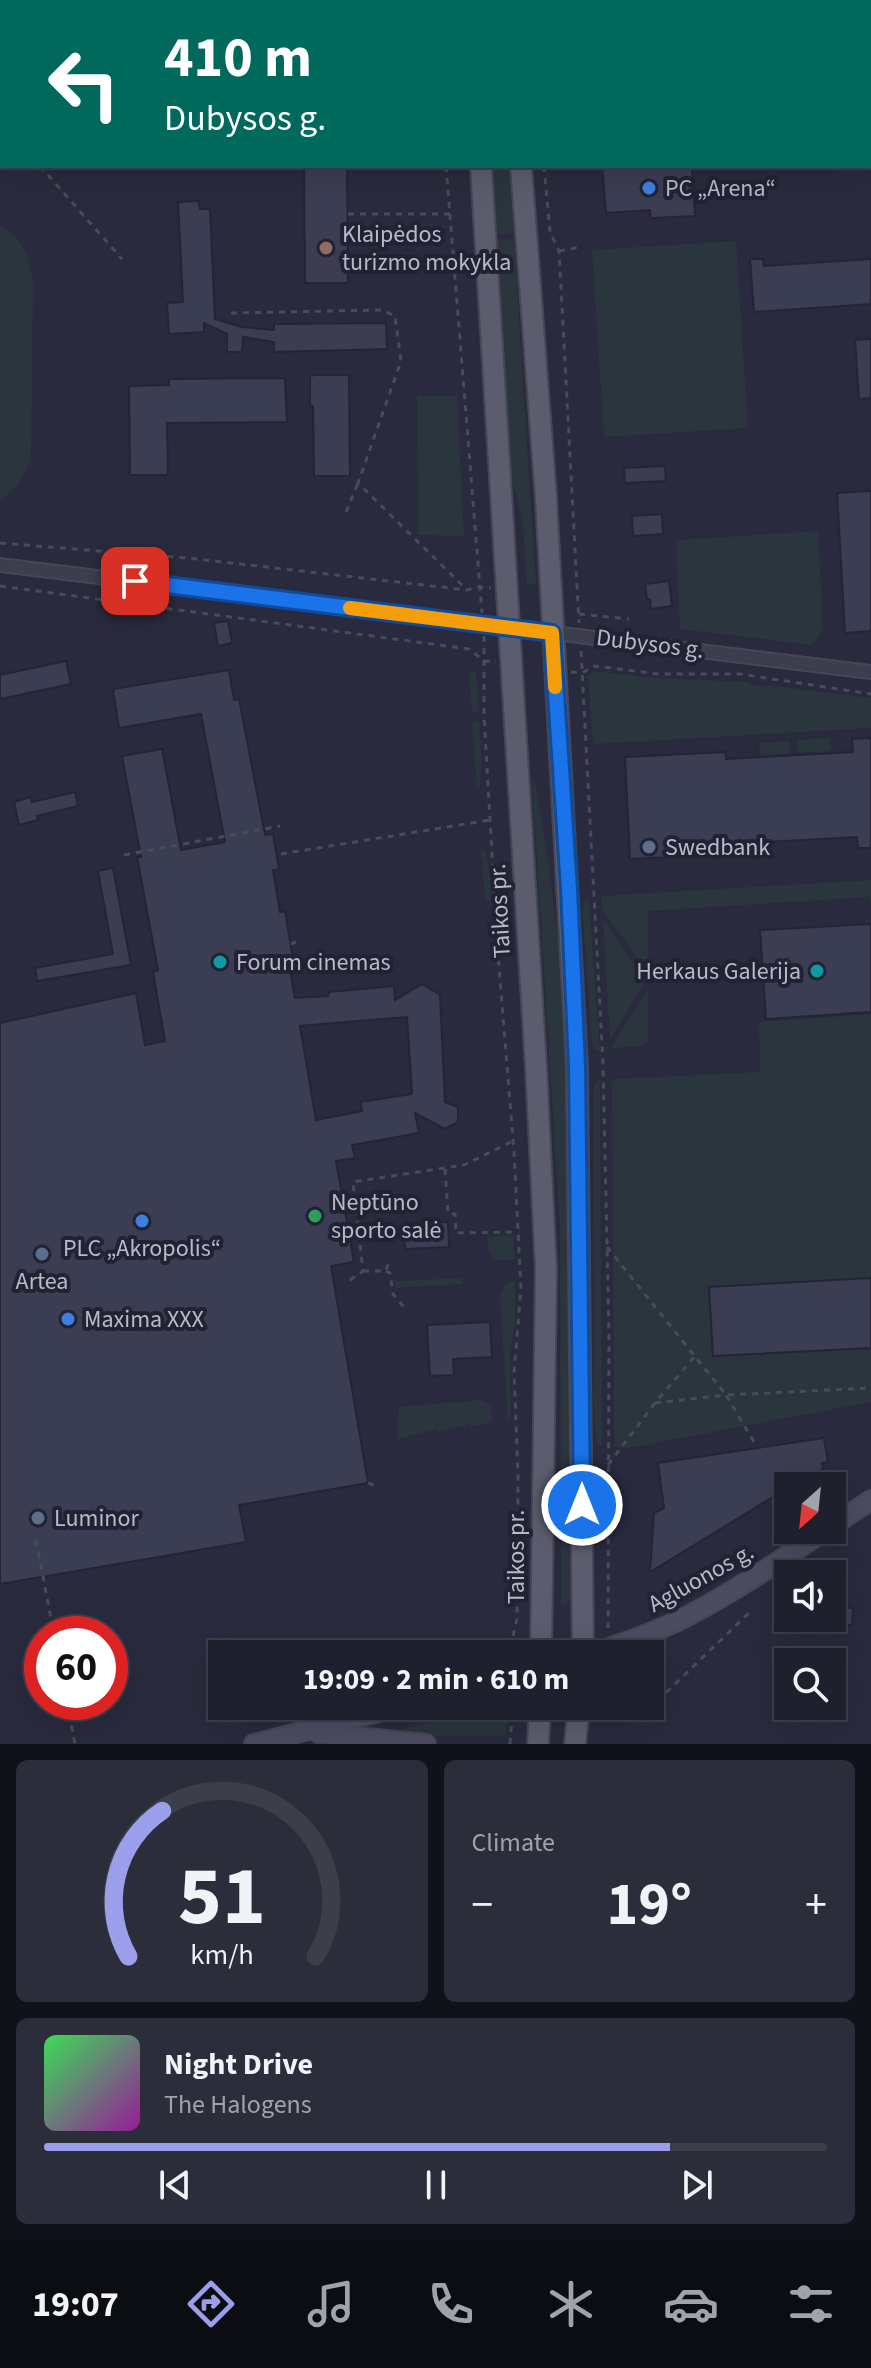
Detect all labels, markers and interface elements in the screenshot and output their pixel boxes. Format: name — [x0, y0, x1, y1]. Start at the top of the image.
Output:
text: 410 m — [164, 19, 312, 98]
icon: left — [32, 32, 136, 136]
text: Dubysos g. — [164, 93, 326, 144]
place label: PC „Arena“ — [665, 171, 776, 206]
marker: PC „Arena“ — [640, 179, 658, 197]
place label: Klaipėdos turizmo mokykla — [342, 217, 511, 280]
marker: Klaipėdos turizmo mokykla — [317, 239, 335, 257]
pin — [101, 547, 169, 615]
icon: arrive — [113, 559, 157, 603]
street label: Dubysos g. — [594, 620, 706, 668]
place label: Swedbank — [665, 830, 770, 865]
marker: Swedbank — [640, 838, 658, 856]
street label: Taikos pr. — [480, 863, 520, 959]
place label: Forum cinemas — [236, 945, 391, 980]
marker: Forum cinemas — [211, 953, 229, 971]
place label: Herkaus Galerija — [636, 954, 801, 989]
marker: Herkaus Galerija — [808, 962, 826, 980]
place label: Neptūno sporto salė — [331, 1185, 441, 1248]
marker: Neptūno sporto salė — [306, 1207, 324, 1225]
marker: PLC „Akropolis“ — [133, 1212, 151, 1230]
place label: PLC „Akropolis“ — [63, 1231, 221, 1266]
marker: Artea — [33, 1245, 51, 1263]
place label: Artea — [16, 1264, 68, 1299]
place label: Maxima XXX — [84, 1302, 204, 1337]
marker: Maxima XXX — [59, 1310, 77, 1328]
position arrow — [540, 1463, 624, 1547]
north arrow — [774, 1472, 846, 1544]
map controls — [774, 1472, 846, 1720]
place label: Luminor — [54, 1501, 139, 1536]
marker: Luminor — [29, 1509, 47, 1527]
street label: Taikos pr. — [499, 1510, 534, 1604]
street label: Agluonos g. — [642, 1534, 760, 1622]
button: sound — [774, 1560, 846, 1632]
speed limit sign: 60 — [24, 1616, 128, 1720]
button: search — [774, 1648, 846, 1720]
text: 19:09 · 2 min · 610 m — [303, 1658, 569, 1701]
text: Climate — [472, 1824, 555, 1861]
text: 51 — [178, 1838, 266, 1956]
text: 19° — [607, 1863, 692, 1948]
text: − — [472, 1874, 493, 1937]
text: + — [805, 1874, 827, 1937]
text: km/h — [190, 1935, 253, 1975]
text: Night Drive — [164, 2043, 313, 2086]
text: The Halogens — [164, 2086, 312, 2123]
icon: previous — [153, 2163, 197, 2207]
icon: pause — [414, 2163, 458, 2207]
icon: next — [675, 2163, 719, 2207]
icon: directions — [183, 2276, 239, 2332]
icon: music — [303, 2276, 359, 2332]
icon: phone — [423, 2276, 479, 2332]
icon: climate — [543, 2276, 599, 2332]
icon: car — [663, 2276, 719, 2332]
icon: filters — [783, 2276, 839, 2332]
text: 19:07 — [32, 2279, 119, 2330]

